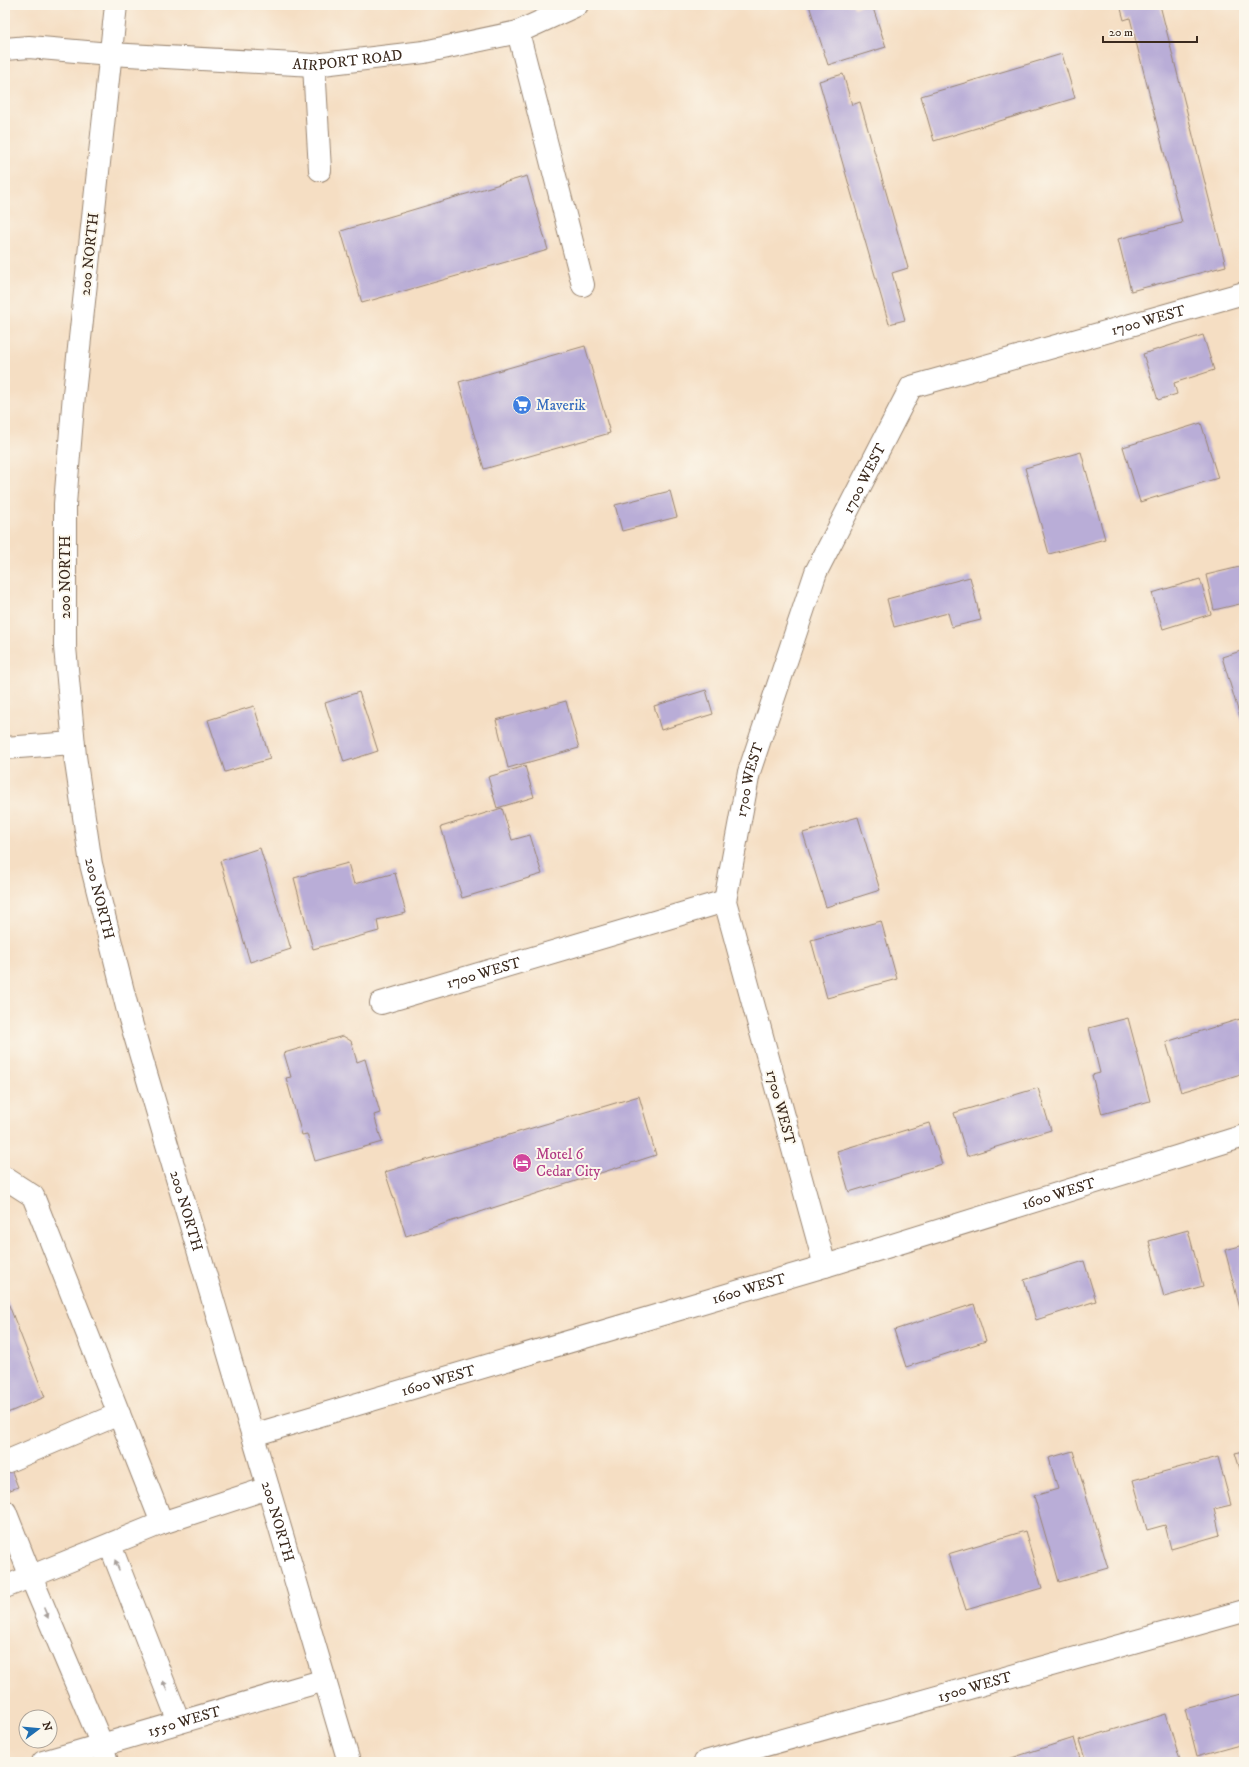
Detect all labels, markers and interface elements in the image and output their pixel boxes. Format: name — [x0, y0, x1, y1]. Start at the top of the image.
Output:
scale bar — [1103, 18, 1197, 44]
text: 20 m — [1109, 25, 1133, 40]
street label: AIRPORT ROAD — [292, 46, 404, 75]
street label: 200 NORTH — [76, 212, 103, 296]
street label: 1700 WEST — [1109, 301, 1188, 340]
supermarket icon: Maverik — [511, 394, 533, 416]
place label: Maverik — [536, 396, 586, 415]
street label: 1700 WEST — [839, 440, 891, 517]
street label: 200 NORTH — [56, 535, 75, 619]
street label: 1700 WEST — [732, 740, 768, 819]
street label: 200 NORTH — [80, 857, 119, 942]
street label: 1700 WEST — [444, 953, 524, 993]
street label: 1700 WEST — [761, 1068, 800, 1147]
place label: Motel 6 Cedar City — [536, 1145, 601, 1181]
hotel icon: Motel 6 Cedar City — [511, 1152, 533, 1174]
street label: 200 NORTH — [165, 1168, 207, 1254]
street label: 1600 WEST — [1019, 1173, 1099, 1214]
street label: 1600 WEST — [710, 1269, 789, 1309]
street label: 1600 WEST — [399, 1361, 478, 1401]
street label: 200 NORTH — [257, 1479, 299, 1564]
one-way arrow — [114, 1559, 120, 1571]
one-way arrow — [43, 1608, 49, 1619]
street label: 1500 WEST — [936, 1667, 1014, 1706]
one-way arrow — [162, 1680, 168, 1692]
street label: 1550 WEST — [146, 1702, 224, 1741]
north arrow — [18, 1709, 58, 1749]
text: N — [39, 1720, 55, 1733]

